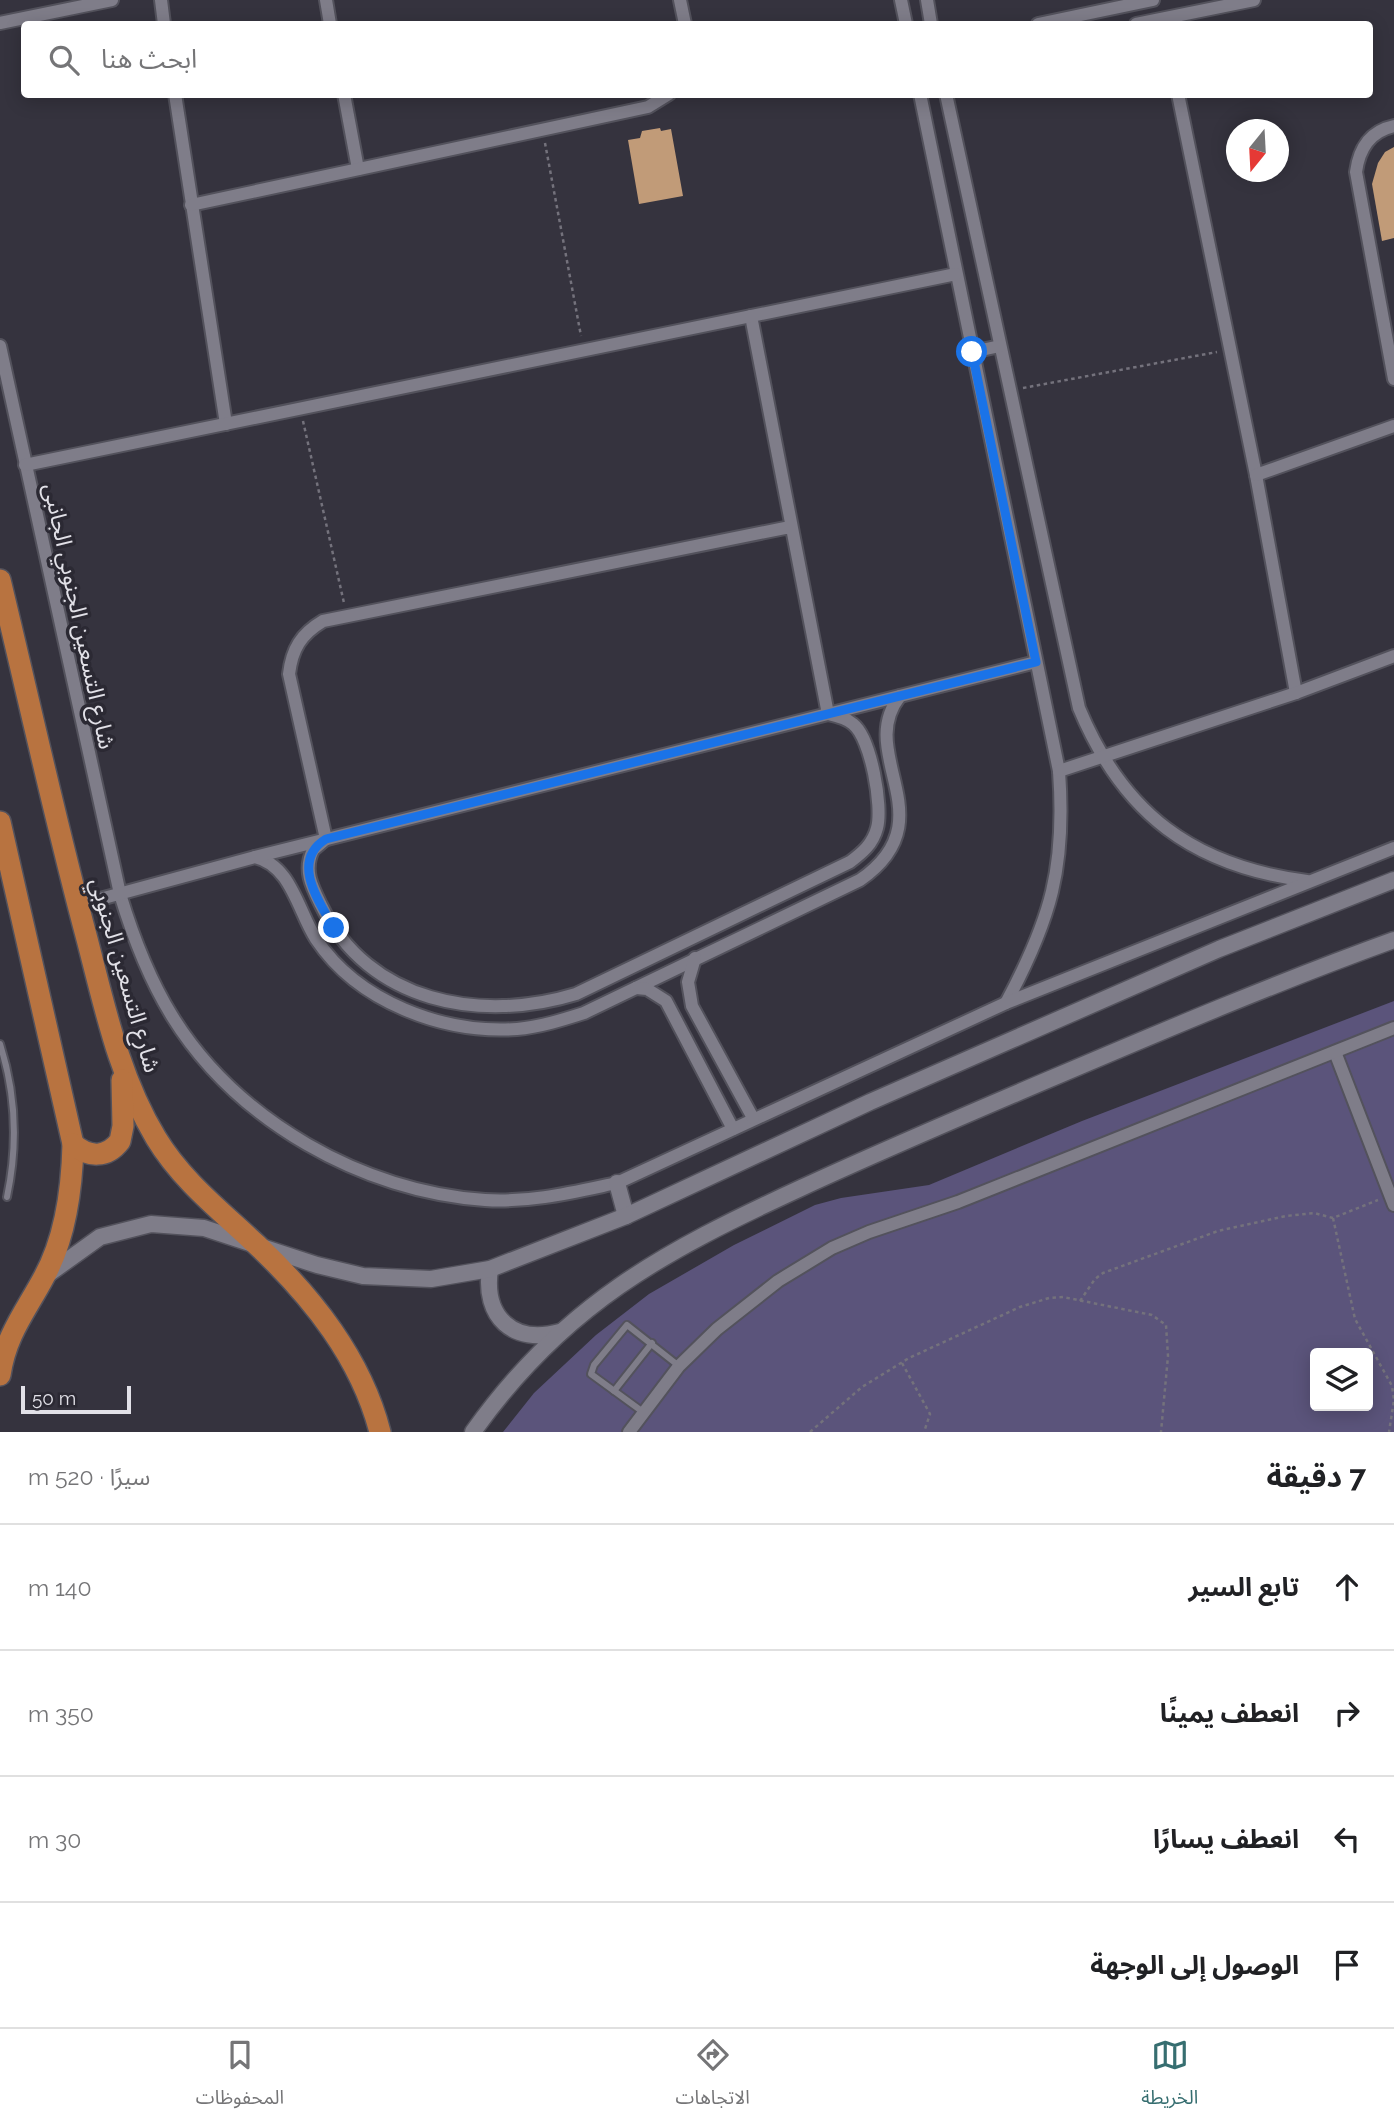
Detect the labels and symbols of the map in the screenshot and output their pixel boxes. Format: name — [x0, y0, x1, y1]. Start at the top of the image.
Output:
north arrow — [1226, 119, 1289, 182]
route start — [956, 336, 987, 367]
street label: شارع التسعين الجنوبي الجانبى — [34, 481, 121, 752]
street label: شارع التسعين الجنوبي — [81, 874, 167, 1077]
route end — [318, 912, 349, 943]
scale bar — [21, 1383, 131, 1415]

